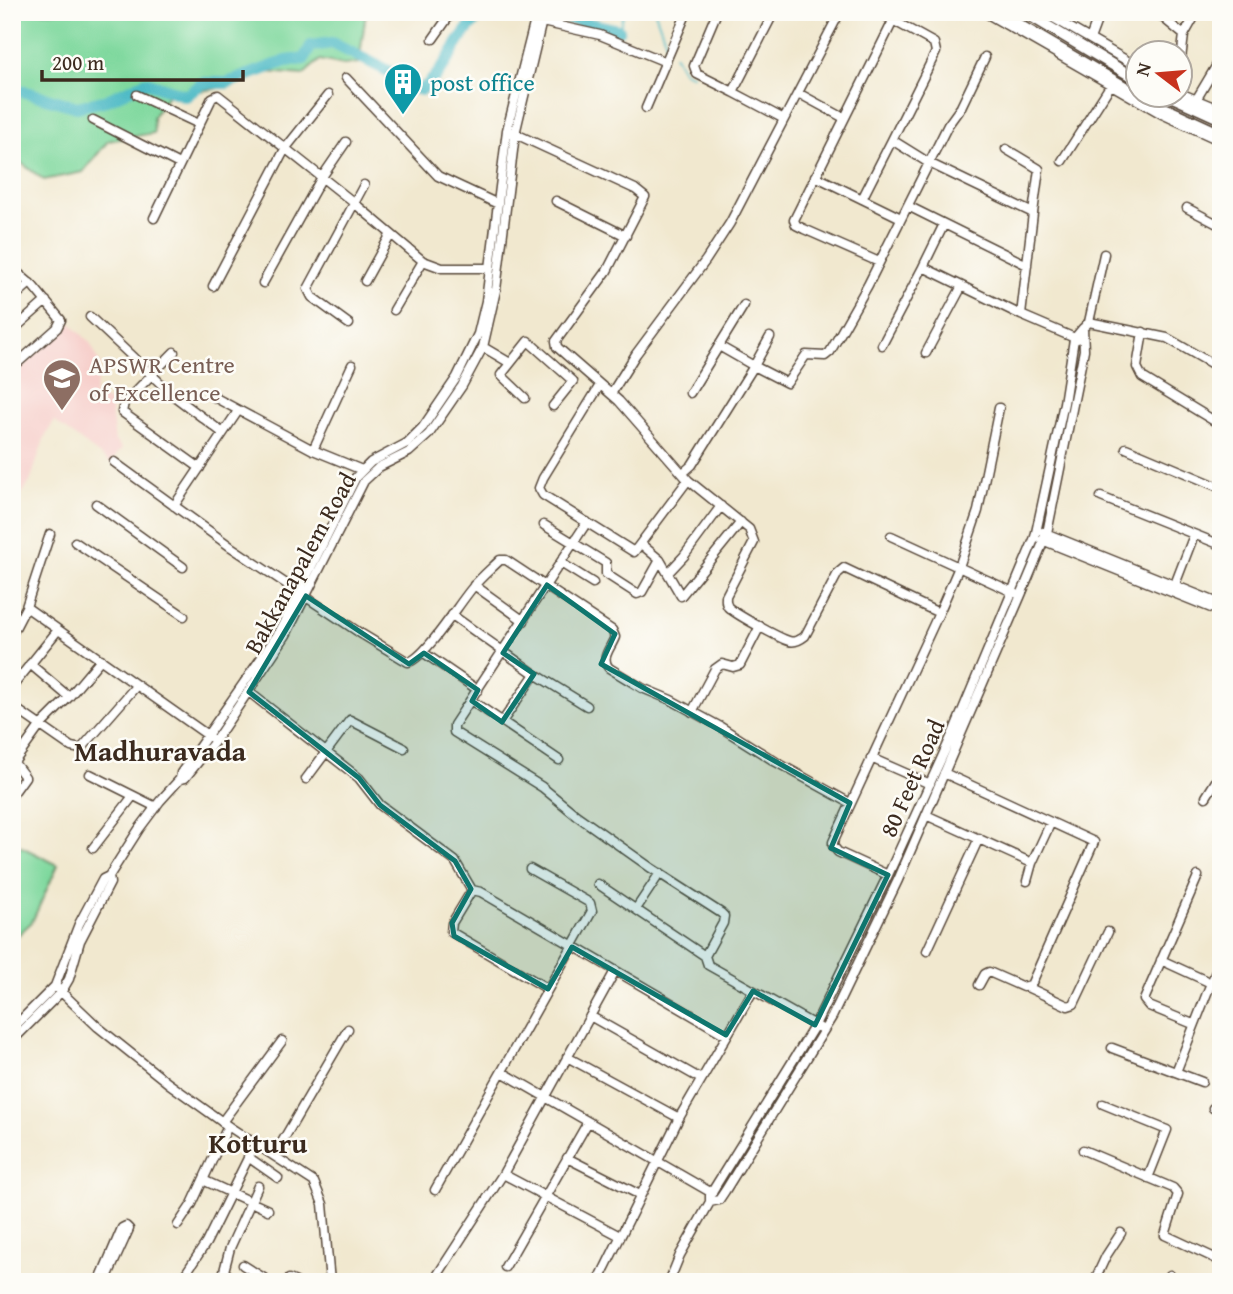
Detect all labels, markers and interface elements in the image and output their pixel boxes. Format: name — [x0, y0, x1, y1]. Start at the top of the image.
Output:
scale bar — [42, 38, 243, 82]
north arrow — [1124, 38, 1194, 108]
text: 200 m — [52, 47, 104, 78]
text: N — [1127, 59, 1158, 79]
building icon: post office — [382, 61, 424, 116]
place label: post office — [430, 65, 535, 100]
place label: APSWR Centre of Excellence — [89, 347, 235, 410]
school or university icon: APSWR Centre of Excellence — [41, 357, 83, 412]
street label: Bakkanapalem Road — [236, 466, 365, 660]
street label: 80 Feet Road — [870, 713, 954, 843]
district label: Madhuravada — [74, 730, 247, 771]
district label: Kotturu — [209, 1122, 307, 1163]

